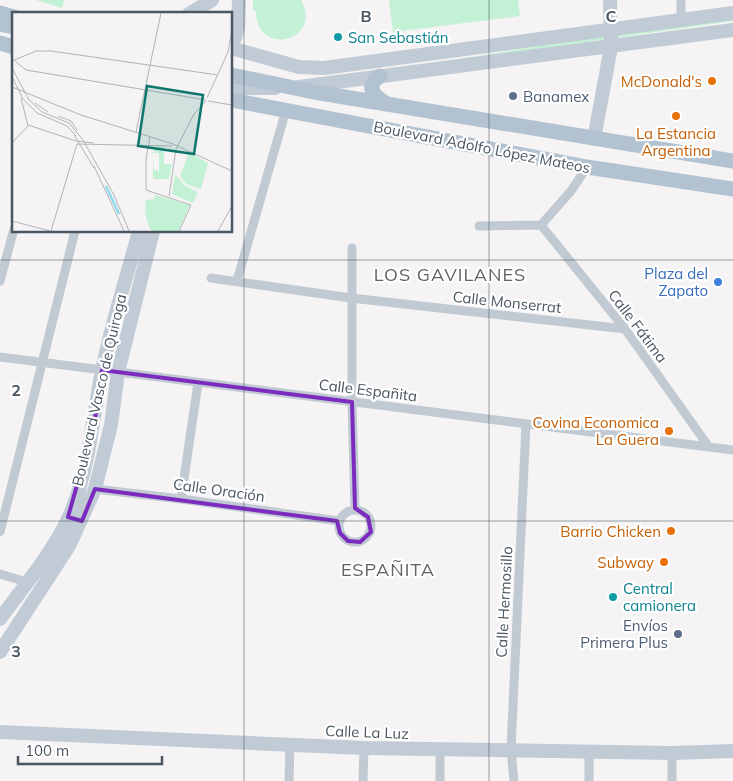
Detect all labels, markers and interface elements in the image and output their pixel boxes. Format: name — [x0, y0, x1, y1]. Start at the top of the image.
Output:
text: B — [360, 6, 372, 26]
text: C — [606, 6, 617, 26]
inset map — [12, 12, 232, 232]
place label: San Sebastián — [348, 28, 449, 47]
marker: San Sebastián — [332, 31, 344, 43]
place label: McDonald's — [621, 72, 702, 91]
marker: McDonald's — [706, 75, 718, 87]
place label: Banamex — [523, 87, 589, 106]
marker: Banamex — [507, 90, 519, 102]
marker: La Estancia Argentina — [670, 110, 682, 122]
street label: Boulevard Adolfo López Mateos — [372, 117, 592, 177]
place label: La Estancia Argentina — [636, 124, 716, 160]
district label: LOS GAVILANES — [374, 263, 526, 286]
place label: Plaza del Zapato — [644, 264, 708, 300]
marker: Plaza del Zapato — [712, 276, 724, 288]
street label: Calle Fátima — [604, 286, 672, 366]
street label: Calle Monserrat — [452, 287, 562, 317]
street label: Boulevard Vasco de Quiroga — [68, 292, 130, 488]
street label: Calle Españita — [318, 375, 418, 405]
text: 2 — [11, 380, 21, 400]
place label: Covina Economica La Guera — [533, 413, 659, 449]
marker: Covina Economica La Guera — [663, 425, 675, 437]
street label: Calle Oración — [172, 474, 266, 506]
place label: Barrio Chicken — [560, 522, 661, 541]
marker: Barrio Chicken — [665, 525, 677, 537]
street label: Calle Hermosillo — [492, 546, 516, 658]
place label: Subway — [597, 553, 654, 572]
marker: Subway — [658, 556, 670, 568]
district label: ESPAÑITA — [341, 558, 435, 581]
place label: Central camionera — [623, 579, 696, 615]
marker: Central camionera — [607, 591, 619, 603]
place label: Envíos Primera Plus — [580, 616, 668, 652]
marker: Envíos Primera Plus — [672, 628, 684, 640]
text: 3 — [11, 641, 21, 661]
street label: Calle La Luz — [325, 721, 409, 743]
scale bar — [18, 734, 161, 766]
text: 100 m — [25, 741, 69, 760]

